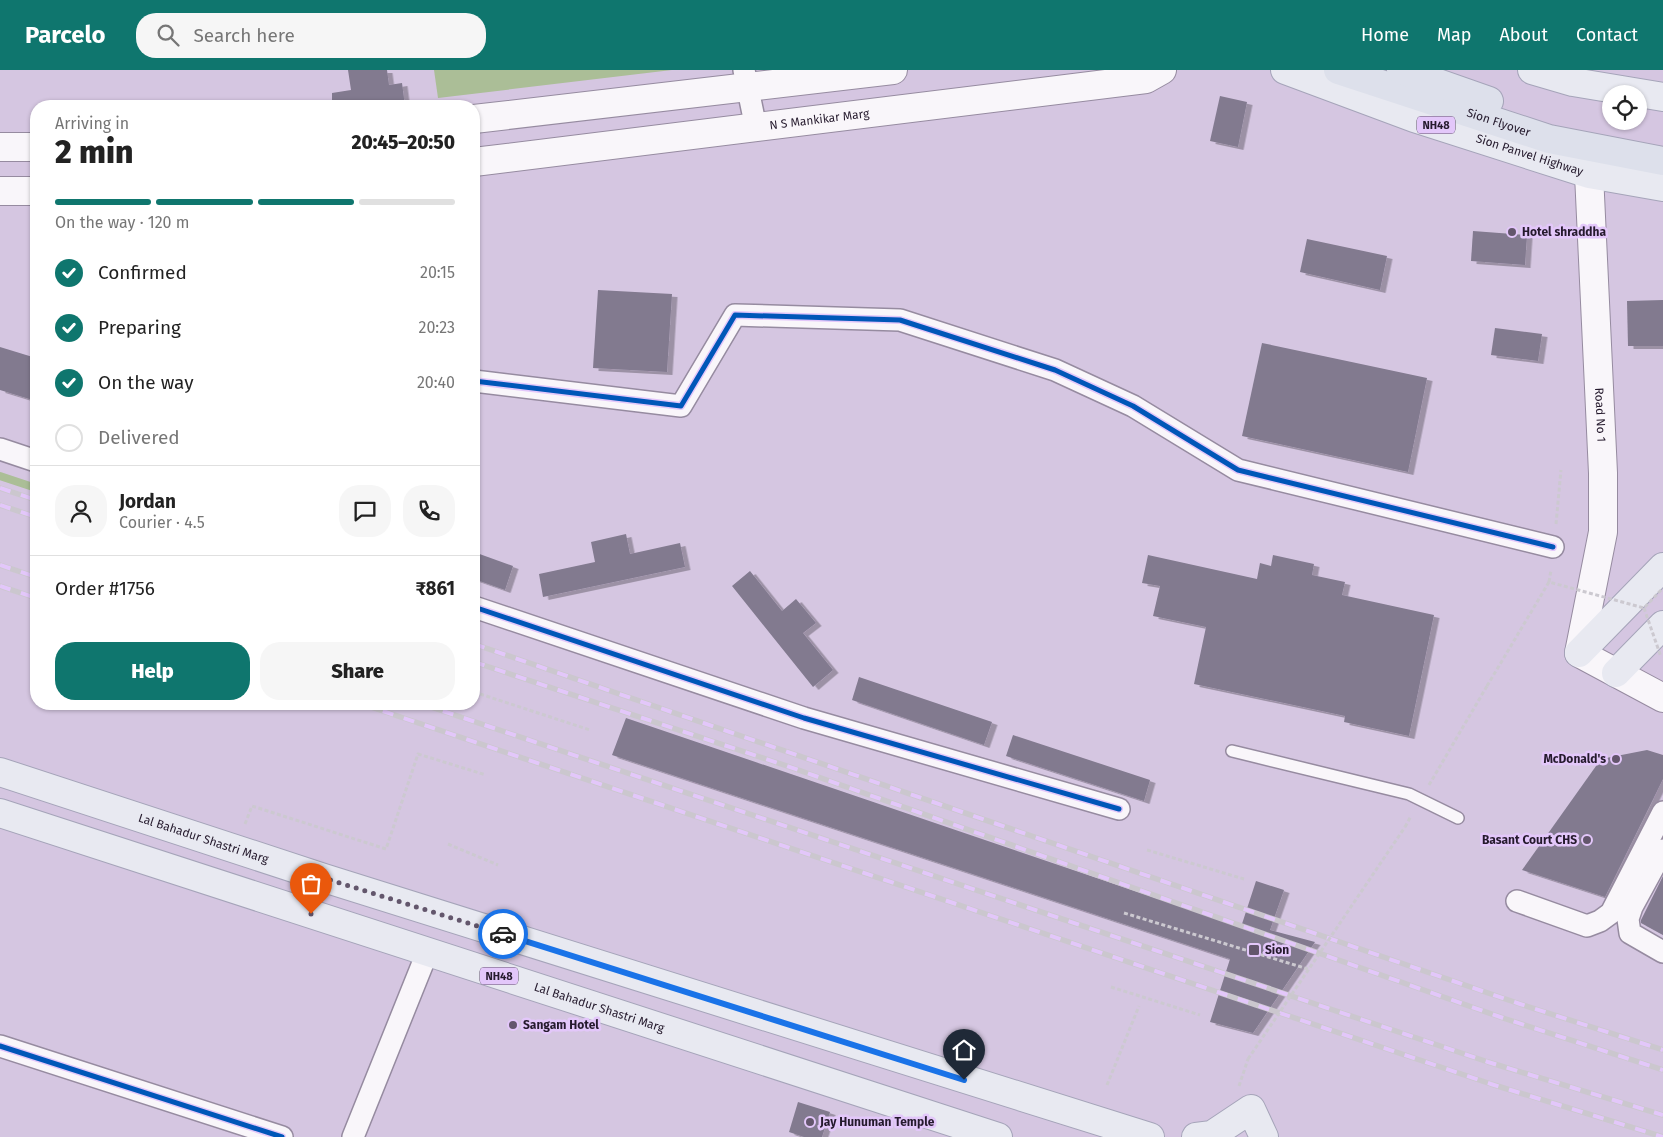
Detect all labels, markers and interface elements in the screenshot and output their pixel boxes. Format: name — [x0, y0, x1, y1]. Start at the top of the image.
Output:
search box — [136, 13, 486, 58]
text: Parcelo — [25, 21, 106, 49]
icon: search — [154, 21, 182, 49]
text: Search here — [194, 24, 295, 47]
text: Home — [1361, 24, 1409, 46]
text: Map — [1437, 24, 1471, 46]
text: About — [1499, 24, 1548, 46]
text: Contact — [1576, 24, 1638, 46]
map controls — [1602, 85, 1647, 130]
button: locate — [1602, 85, 1647, 130]
street label: N S Mankikar Marg — [769, 106, 871, 132]
street label: Sion Flyover — [1465, 106, 1533, 140]
text: Arriving in — [55, 114, 129, 133]
road number: NH48 — [1417, 116, 1455, 134]
text: 20:45–20:50 — [352, 131, 455, 154]
street label: Sion Panvel Highway — [1474, 131, 1585, 179]
text: 2 min — [55, 133, 133, 171]
text: On the way · 120 m — [55, 213, 189, 232]
place label: Hotel shraddha — [1522, 225, 1606, 239]
marker: Hotel shraddha — [1506, 226, 1518, 238]
icon: check — [55, 259, 83, 287]
text: Confirmed — [98, 261, 187, 284]
text: 20:15 — [420, 263, 455, 282]
icon: check — [55, 314, 83, 342]
text: Preparing — [98, 316, 181, 339]
text: 20:23 — [418, 318, 455, 337]
icon: check — [55, 369, 83, 397]
text: On the way — [98, 371, 194, 394]
text: 20:40 — [417, 373, 455, 392]
street label: Road No 1 — [1592, 387, 1609, 442]
text: Delivered — [98, 426, 180, 449]
button: person — [55, 485, 107, 537]
button: chat — [339, 485, 391, 537]
button: phone — [403, 485, 455, 537]
text: Jordan — [119, 490, 176, 513]
text: Courier · 4.5 — [119, 513, 205, 532]
text: Order #1756 — [55, 577, 155, 600]
text: ₹861 — [415, 577, 455, 600]
button: Help — [55, 642, 250, 700]
button: Share — [260, 642, 455, 700]
place label: McDonald's — [1543, 752, 1606, 766]
marker: McDonald's — [1610, 753, 1622, 765]
street label: Lal Bahadur Shastri Marg — [137, 811, 271, 867]
place label: Basant Court CHS — [1482, 833, 1577, 847]
marker: Basant Court CHS — [1581, 834, 1593, 846]
pin — [290, 863, 332, 914]
icon: bag — [297, 870, 325, 898]
courier — [478, 909, 528, 959]
icon: car — [489, 920, 517, 948]
marker: Sion — [1247, 943, 1261, 957]
place label: Sion — [1265, 943, 1289, 957]
road number: NH48 — [480, 968, 518, 984]
street label: Lal Bahadur Shastri Marg — [532, 980, 667, 1035]
place label: Sangam Hotel — [523, 1018, 599, 1032]
marker: Sangam Hotel — [507, 1019, 519, 1031]
pin — [943, 1029, 985, 1080]
icon: home — [950, 1036, 978, 1064]
place label: Jay Hunuman Temple — [819, 1115, 935, 1129]
marker: Jay Hunuman Temple — [804, 1116, 816, 1128]

